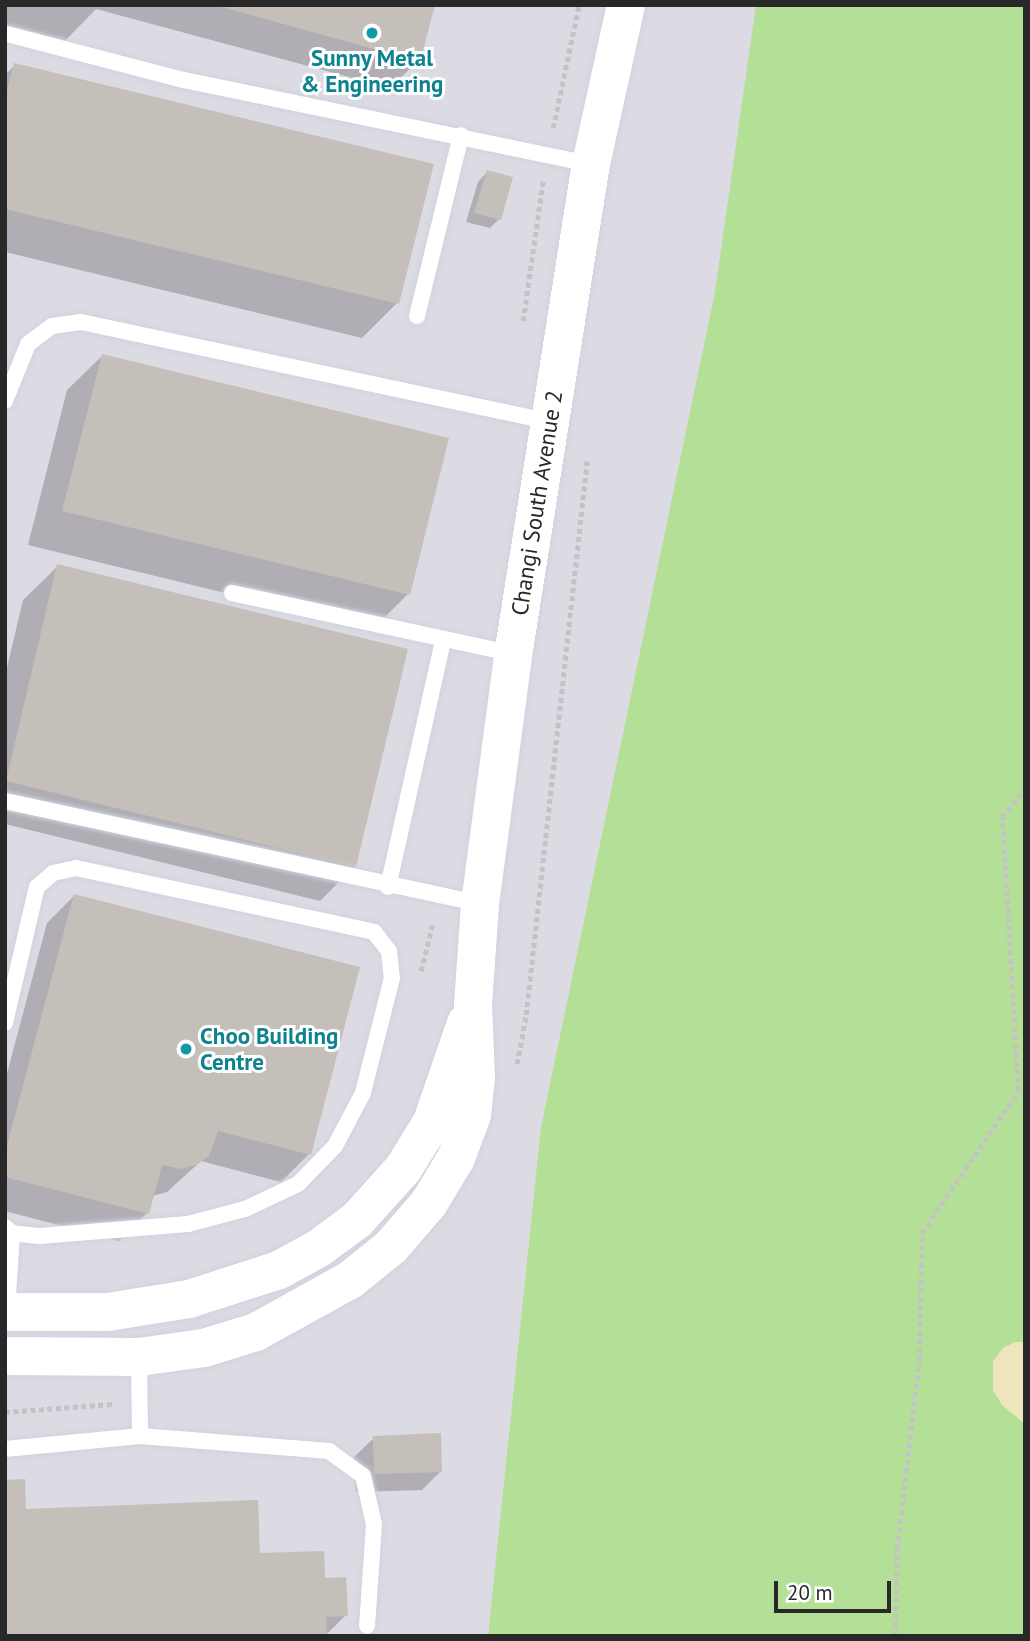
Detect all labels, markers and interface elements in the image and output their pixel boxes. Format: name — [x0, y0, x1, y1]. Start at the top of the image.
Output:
marker: Sunny Metal & Engineering — [364, 25, 380, 41]
place label: Sunny Metal & Engineering — [301, 44, 443, 98]
street label: Changi South Avenue 2 — [506, 388, 568, 618]
place label: Choo Building Centre — [200, 1022, 338, 1076]
marker: Choo Building Centre — [178, 1041, 194, 1057]
scale bar — [778, 1568, 895, 1612]
text: 20 m — [787, 1579, 833, 1606]

